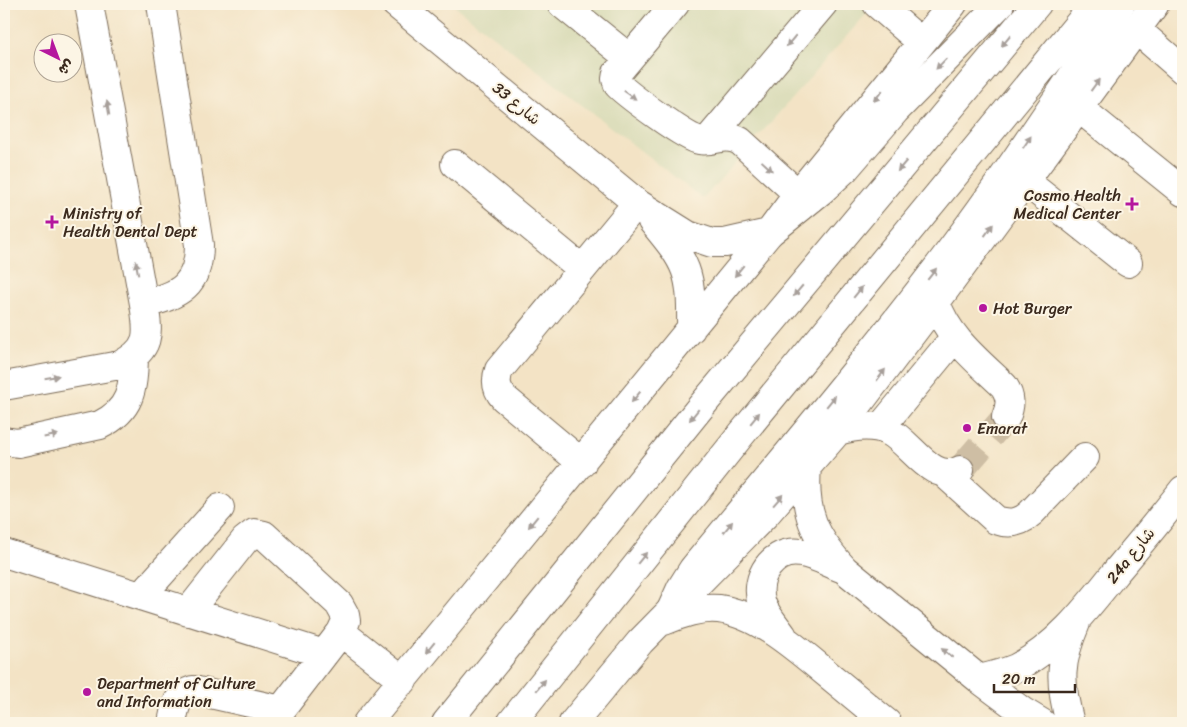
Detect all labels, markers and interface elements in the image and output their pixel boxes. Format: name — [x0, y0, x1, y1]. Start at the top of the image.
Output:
north arrow — [32, 32, 82, 82]
one-way arrow — [786, 34, 797, 47]
one-way arrow — [1001, 35, 1012, 47]
text: ش — [52, 53, 80, 82]
one-way arrow — [935, 57, 947, 69]
street label: شارع 33 — [486, 74, 548, 133]
one-way arrow — [1090, 78, 1100, 92]
one-way arrow — [872, 89, 883, 102]
one-way arrow — [623, 90, 637, 100]
one-way arrow — [103, 99, 111, 115]
one-way arrow — [1022, 135, 1032, 148]
one-way arrow — [896, 159, 907, 172]
one-way arrow — [761, 160, 773, 172]
place label: Cosmo Health Medical Center — [1014, 181, 1122, 228]
marker: Cosmo Health Medical Center — [1125, 197, 1139, 211]
place label: Ministry of Health Dental Dept — [63, 199, 198, 246]
marker: Ministry of Health Dental Dept — [45, 215, 59, 229]
one-way arrow — [983, 224, 994, 237]
one-way arrow — [133, 259, 141, 275]
one-way arrow — [733, 264, 744, 277]
one-way arrow — [927, 267, 937, 281]
one-way arrow — [792, 284, 803, 297]
one-way arrow — [852, 286, 863, 299]
place label: Hot Burger — [993, 294, 1073, 323]
marker: Hot Burger — [977, 302, 989, 314]
one-way arrow — [876, 368, 886, 382]
one-way arrow — [44, 373, 60, 381]
one-way arrow — [630, 390, 641, 403]
one-way arrow — [825, 395, 836, 408]
one-way arrow — [688, 409, 699, 422]
one-way arrow — [749, 411, 760, 424]
place label: Emarat — [977, 414, 1028, 443]
marker: Emarat — [961, 422, 973, 434]
one-way arrow — [44, 431, 60, 439]
one-way arrow — [773, 493, 784, 506]
one-way arrow — [527, 516, 538, 529]
one-way arrow — [722, 520, 733, 533]
street label: 24a شارع — [1098, 521, 1162, 590]
one-way arrow — [637, 552, 648, 565]
one-way arrow — [424, 641, 435, 654]
one-way arrow — [941, 647, 954, 658]
scale bar — [994, 662, 1076, 694]
text: 20 m — [1002, 666, 1036, 692]
place label: Department of Culture and Information — [97, 669, 256, 716]
one-way arrow — [536, 679, 547, 692]
marker: Department of Culture and Information — [81, 686, 93, 698]

